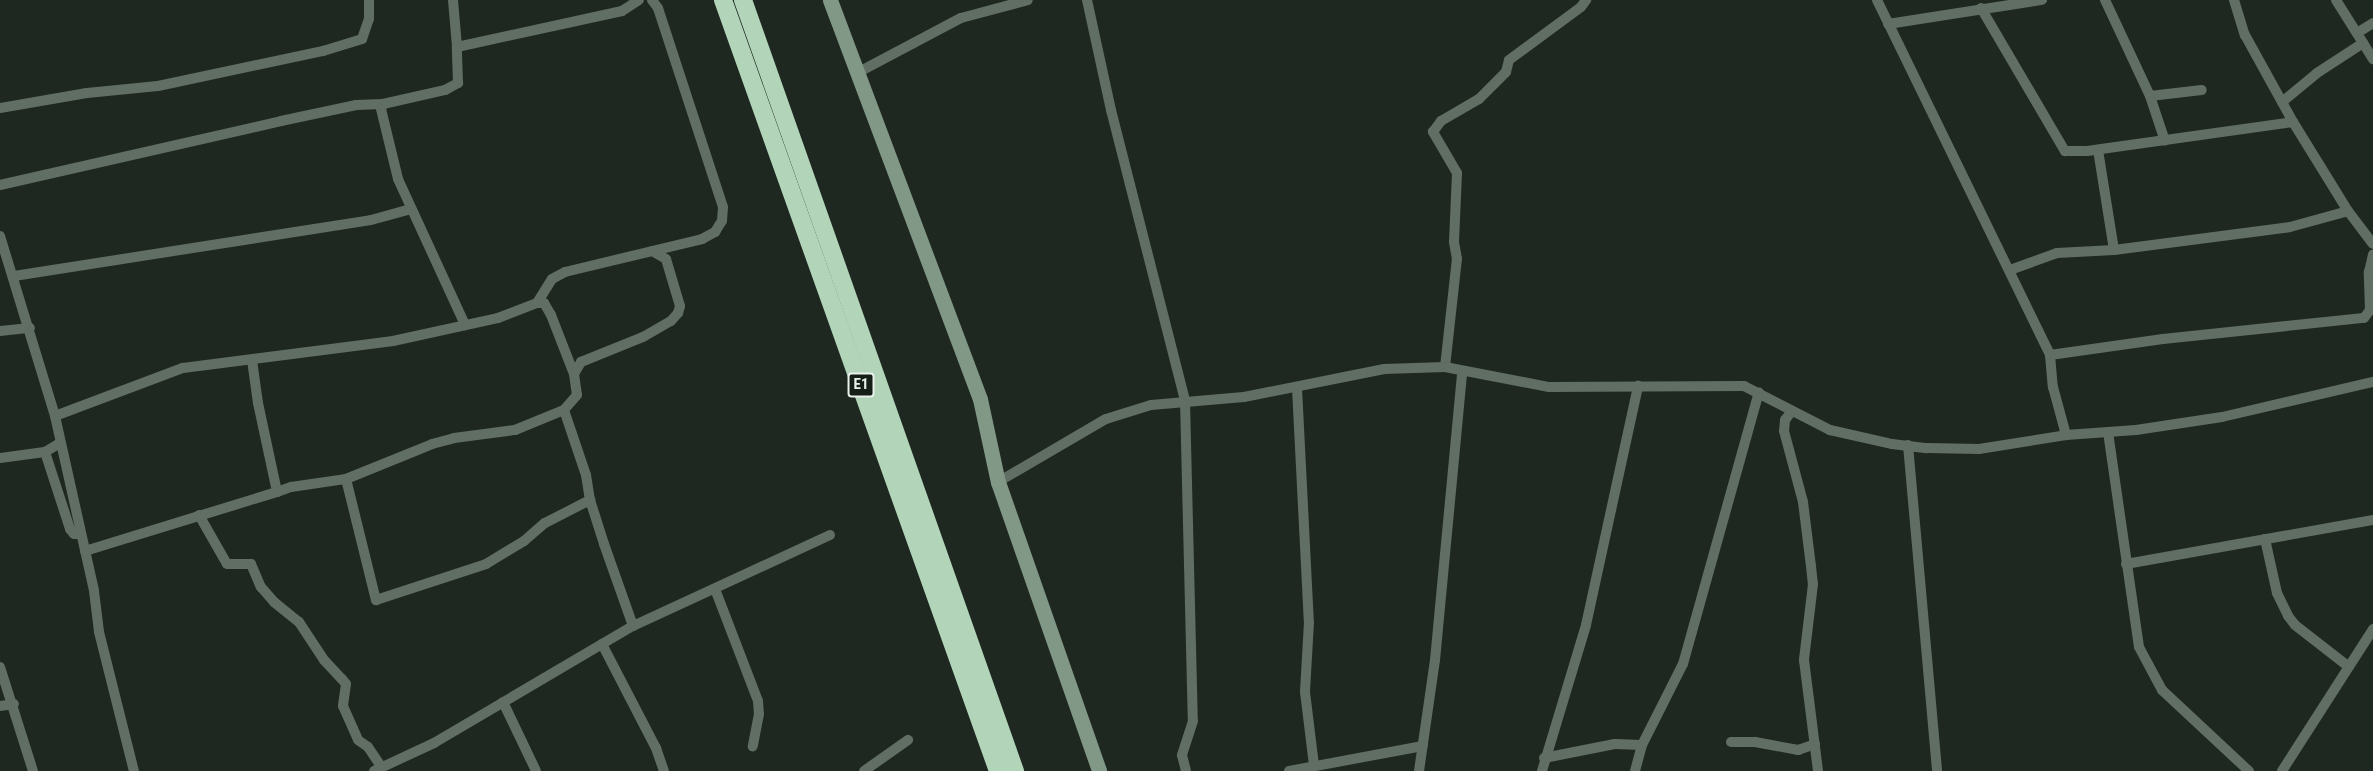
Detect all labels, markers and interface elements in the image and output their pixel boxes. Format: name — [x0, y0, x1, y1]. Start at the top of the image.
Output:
road number: E1 — [848, 373, 874, 397]

